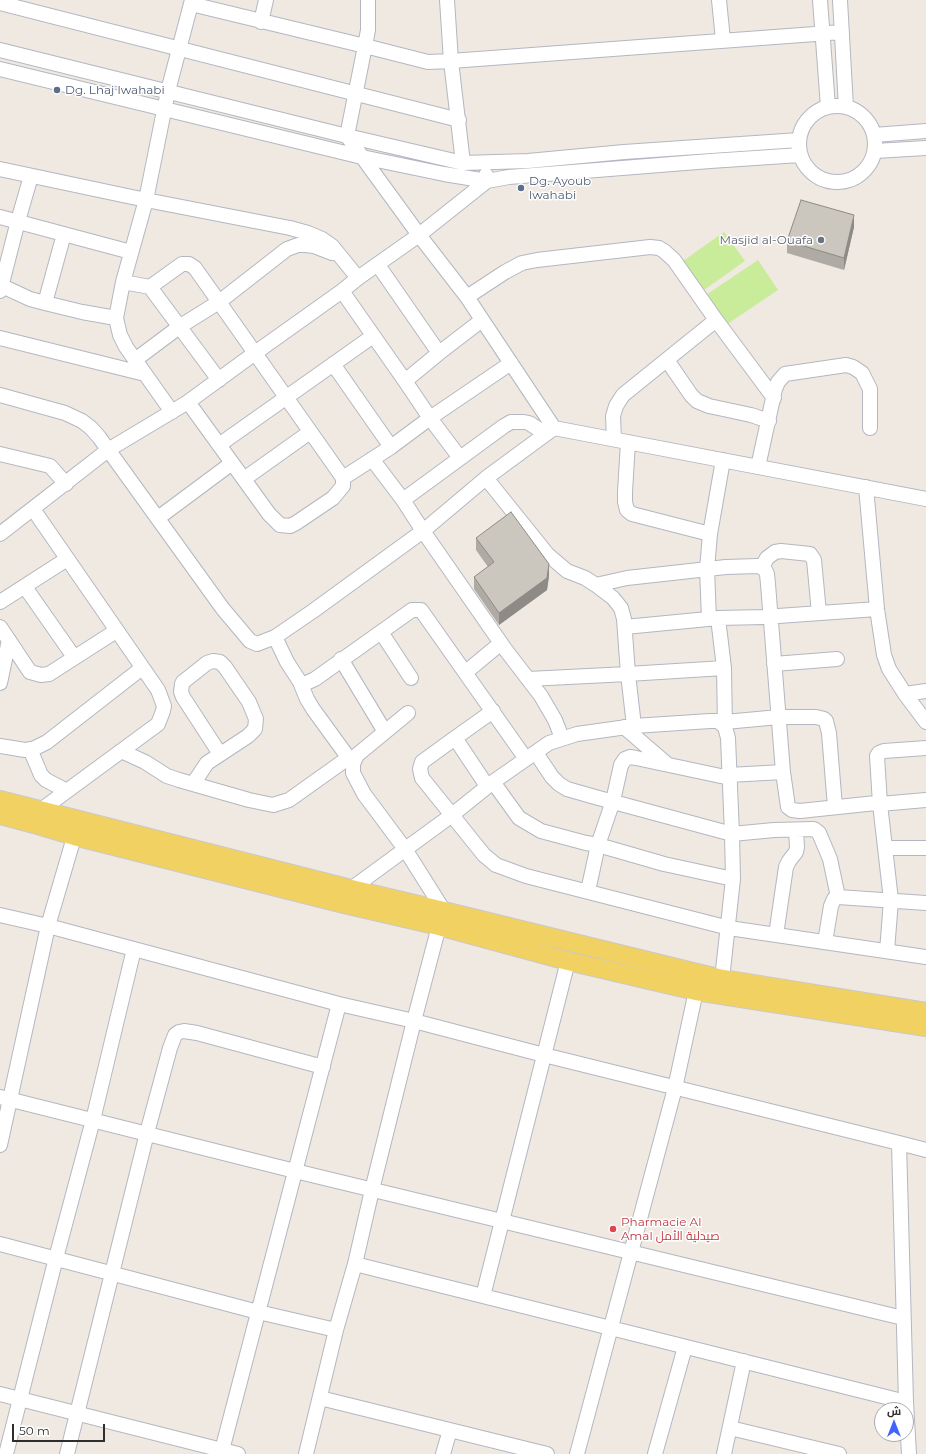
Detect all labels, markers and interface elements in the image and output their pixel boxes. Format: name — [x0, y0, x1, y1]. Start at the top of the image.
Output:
place label: Dg. Lhaj lwahabi — [65, 83, 165, 97]
marker: Dg. Lhaj lwahabi — [52, 85, 62, 95]
place label: Dg. Ayoub lwahabi — [529, 174, 591, 202]
marker: Dg. Ayoub lwahabi — [516, 183, 526, 193]
place label: Masjid al-Ouafa — [720, 233, 813, 247]
marker: Masjid al-Ouafa — [816, 235, 826, 245]
place label: Pharmacie Al Amal صيدلية الأمل — [621, 1215, 720, 1243]
marker: Pharmacie Al Amal صيدلية الأمل — [608, 1224, 618, 1234]
north arrow — [874, 1402, 914, 1442]
text: ش — [887, 1404, 901, 1418]
scale bar — [14, 1416, 107, 1442]
text: 50 m — [19, 1423, 50, 1438]

